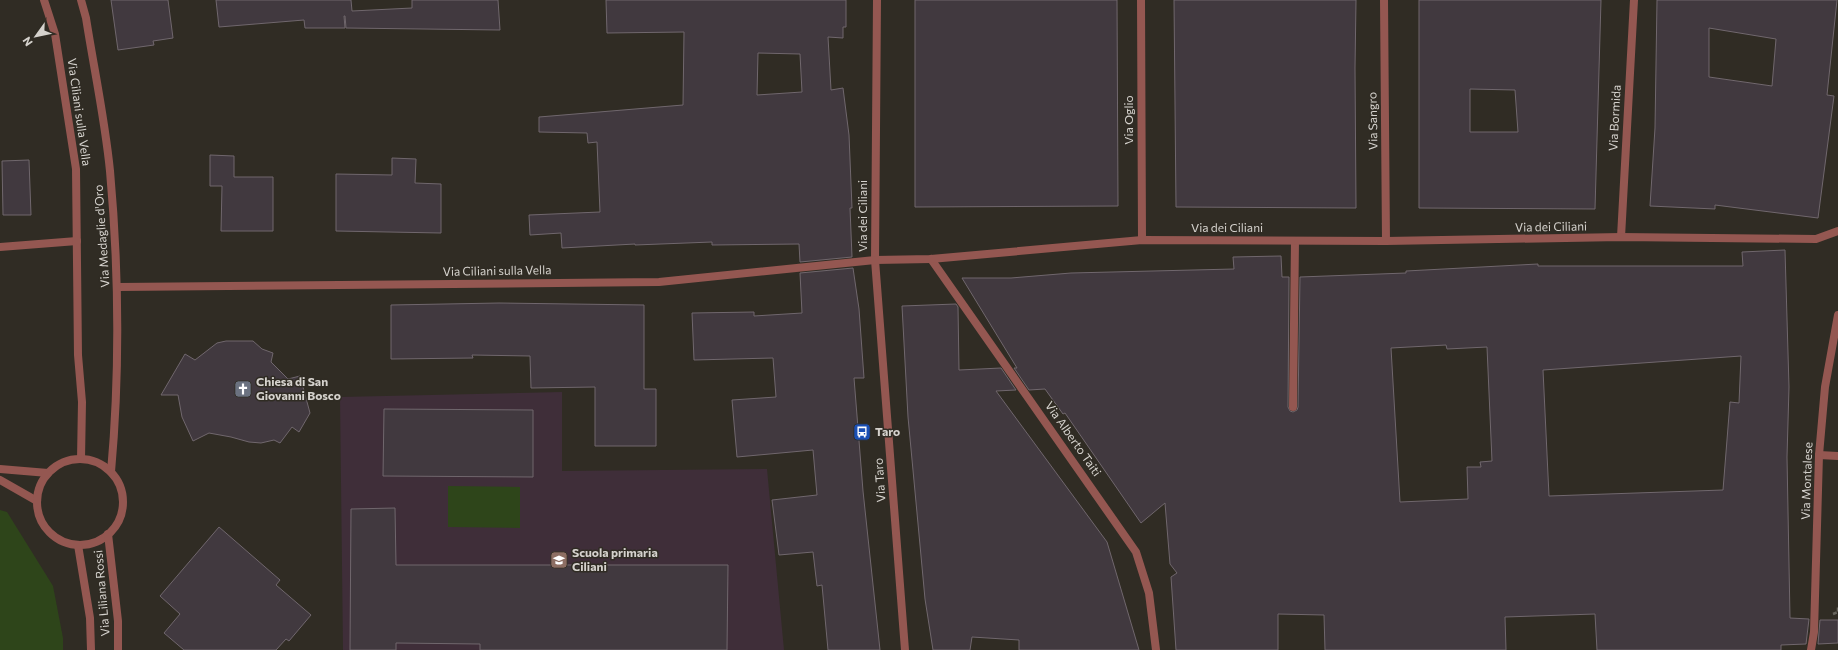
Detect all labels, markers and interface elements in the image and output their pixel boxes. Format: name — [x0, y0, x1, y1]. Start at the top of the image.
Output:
north arrow — [16, 16, 56, 56]
text: N — [19, 35, 35, 49]
street label: Via Ciliani sulla Vella — [65, 57, 94, 167]
street label: Via Bormida — [1605, 84, 1623, 151]
street label: Via Sangro — [1364, 92, 1380, 150]
street label: Via Oglio — [1121, 95, 1135, 145]
street label: Via dei Ciliani — [855, 180, 869, 252]
street label: Via Medaglie d'Oro — [90, 184, 112, 288]
street label: Via dei Ciliani — [1515, 218, 1587, 234]
street label: Via dei Ciliani — [1191, 220, 1263, 234]
street label: Via Ciliani sulla Vella — [442, 262, 552, 278]
place label: Chiesa di San Giovanni Bosco — [256, 374, 341, 402]
church icon: Chiesa di San Giovanni Bosco — [233, 379, 253, 399]
street label: Via Alberto Taiti — [1043, 398, 1105, 478]
bus stop icon: Taro — [852, 422, 872, 442]
place label: Taro — [875, 424, 900, 438]
street label: Via Montalese — [1798, 442, 1814, 520]
street label: Via Taro — [870, 457, 888, 503]
place label: Scuola primaria Ciliani — [572, 545, 658, 573]
street label: Via Liliana Rossi — [90, 549, 112, 637]
school or university icon: Scuola primaria Ciliani — [549, 550, 569, 570]

